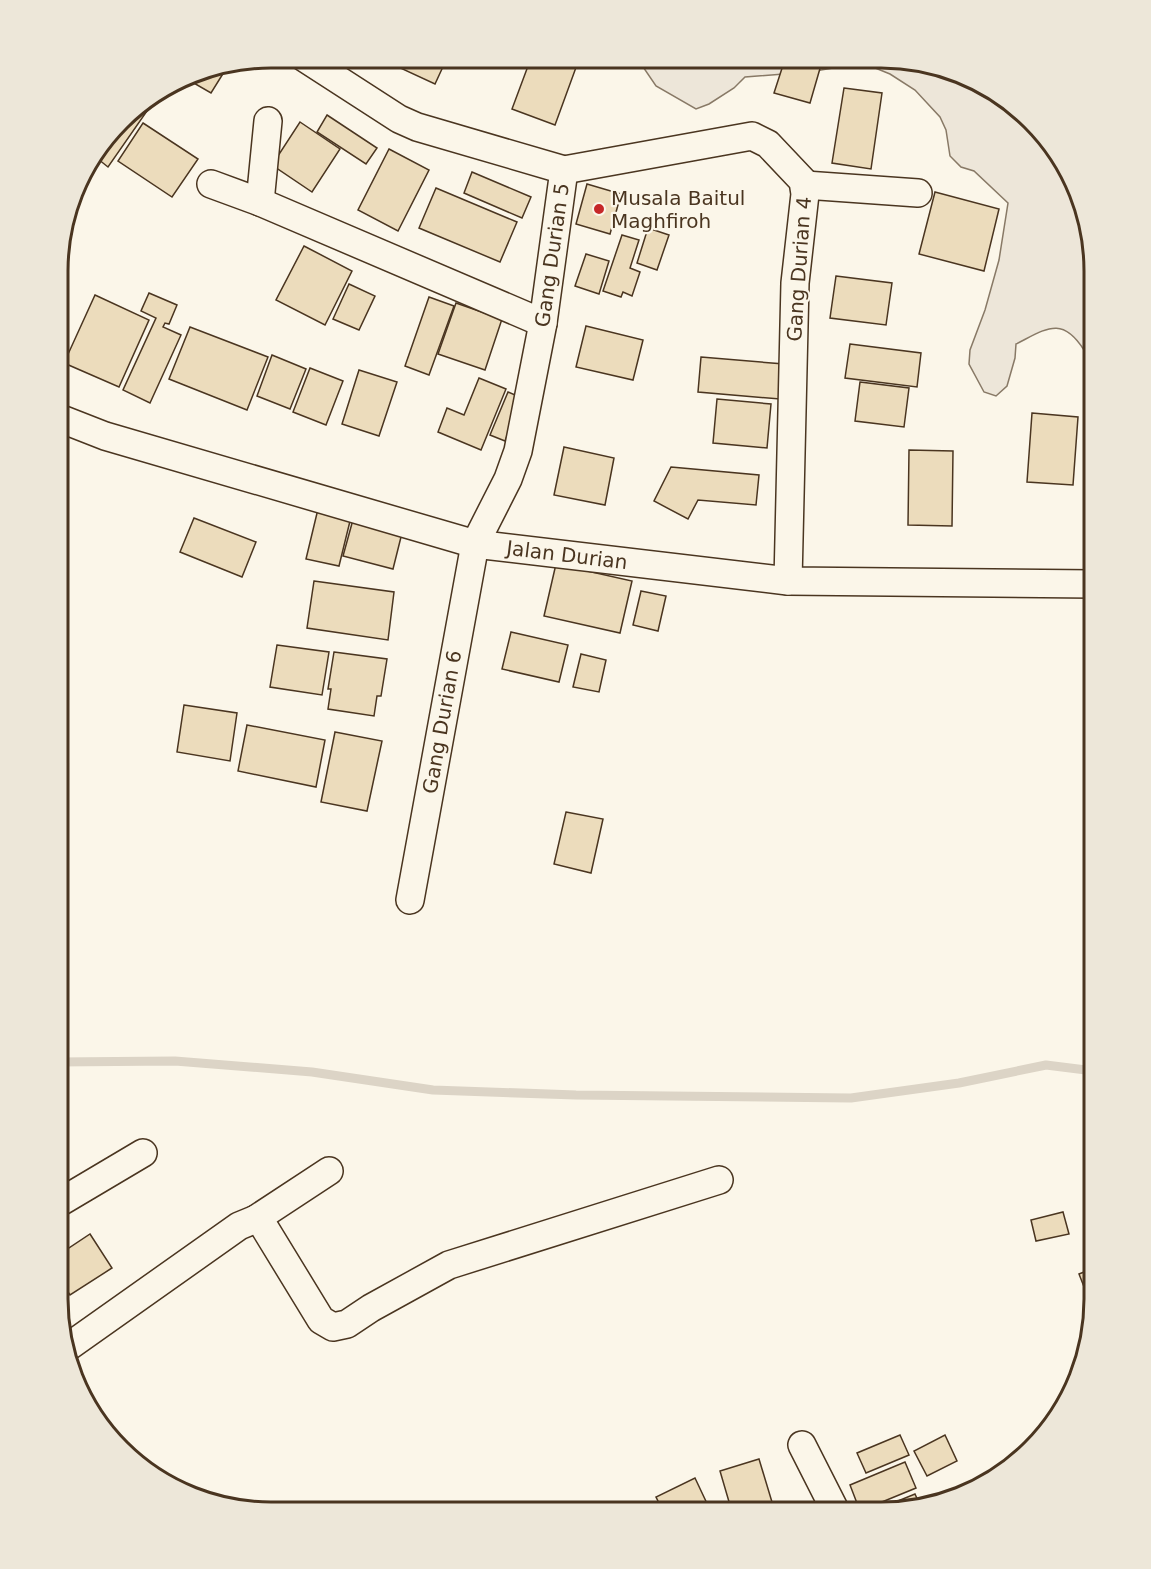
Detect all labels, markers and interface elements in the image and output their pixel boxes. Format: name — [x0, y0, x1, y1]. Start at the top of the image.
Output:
street label: Gang Durian 5 — [530, 181, 574, 329]
place label: Musala Baitul Maghfiroh — [611, 186, 745, 233]
street label: Gang Durian 4 — [782, 196, 816, 342]
marker: Musala Baitul Maghfiroh — [592, 202, 606, 216]
street label: Jalan Durian — [503, 535, 629, 574]
street label: Gang Durian 6 — [418, 648, 466, 796]

